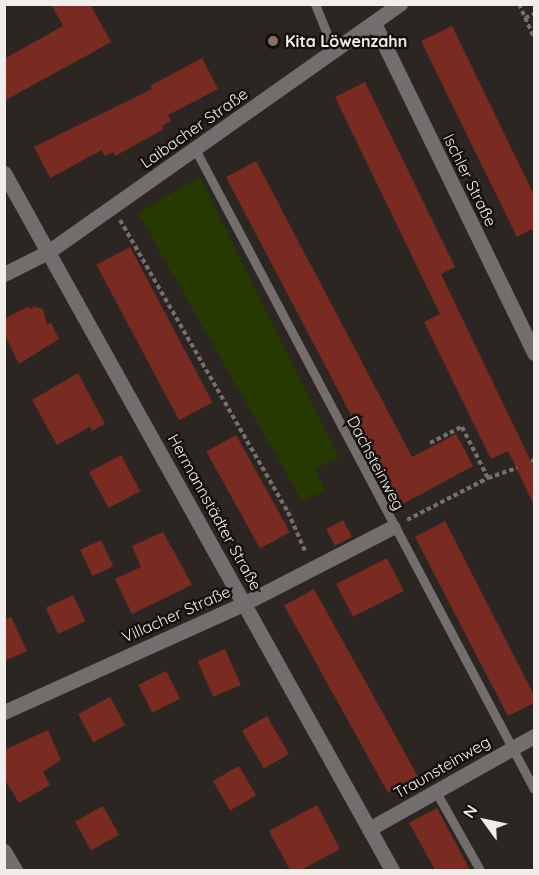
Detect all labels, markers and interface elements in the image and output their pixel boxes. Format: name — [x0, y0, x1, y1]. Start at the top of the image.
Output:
place label: Kita Löwenzahn — [285, 31, 407, 51]
marker: Kita Löwenzahn — [266, 34, 280, 48]
street label: Laibacher Straße — [137, 84, 251, 172]
street label: Ischler Straße — [439, 130, 501, 230]
street label: Dachsteinweg — [343, 413, 409, 513]
street label: Hermannstädter Straße — [164, 431, 266, 593]
street label: Villacher Straße — [119, 581, 233, 647]
street label: Traunsteinweg — [390, 732, 494, 802]
north arrow — [455, 791, 515, 851]
text: N — [458, 801, 481, 822]

